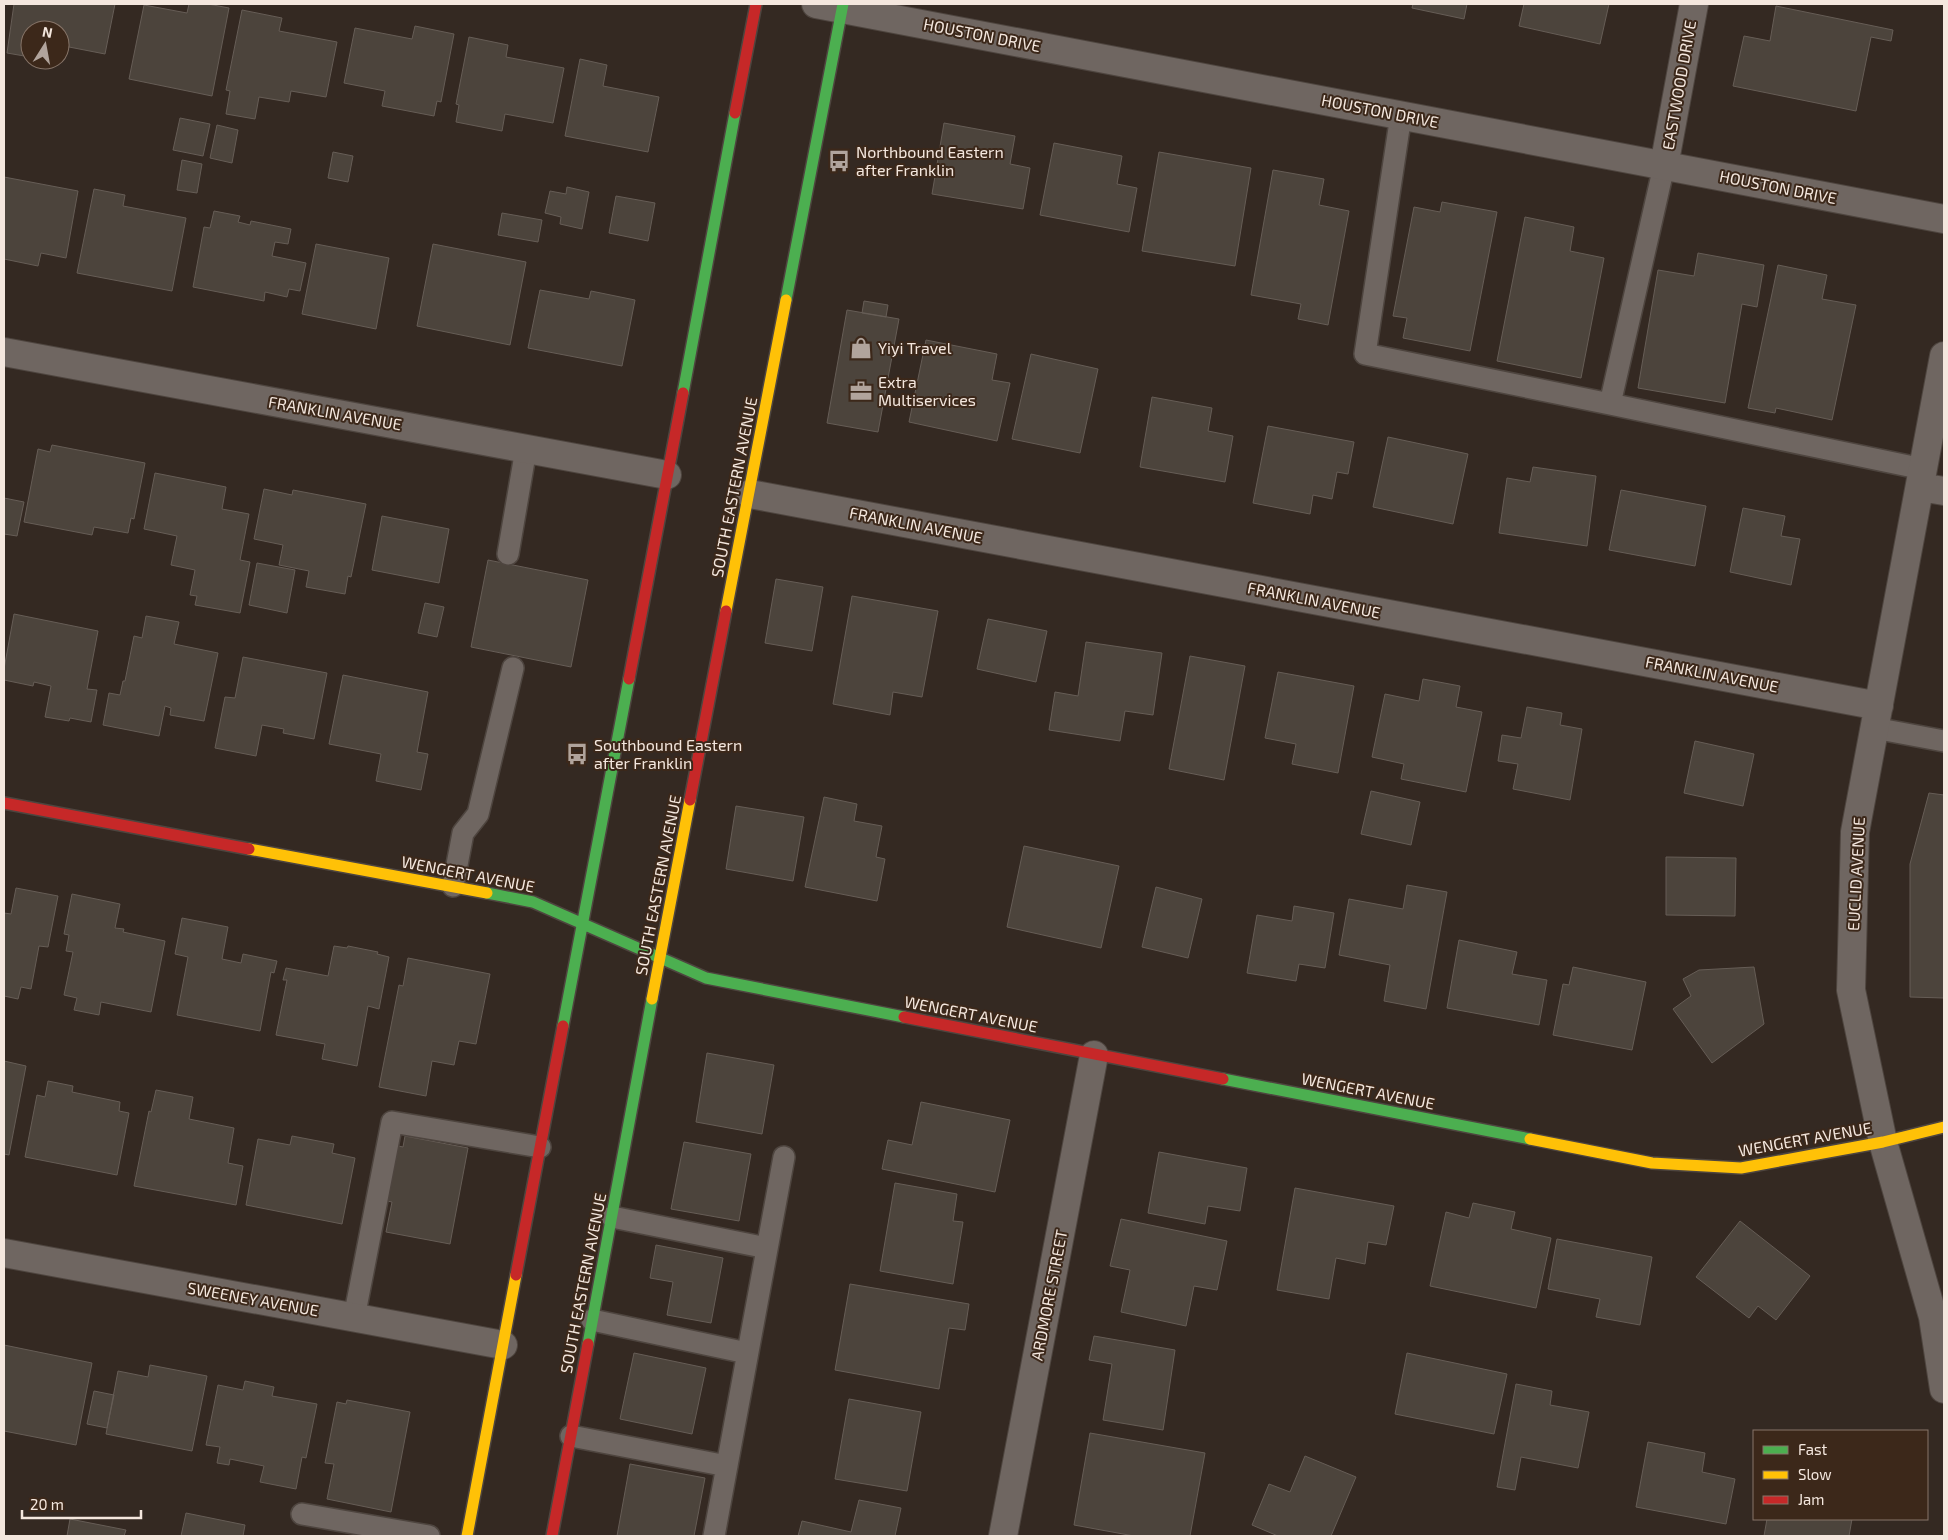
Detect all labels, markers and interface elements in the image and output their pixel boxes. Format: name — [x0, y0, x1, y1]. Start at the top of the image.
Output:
street label: HOUSTON DRIVE — [922, 14, 1042, 55]
street label: EASTWOOD DRIVE — [1658, 19, 1699, 151]
north arrow — [20, 20, 70, 70]
text: N — [41, 22, 54, 41]
street label: HOUSTON DRIVE — [1320, 90, 1440, 131]
place label: Northbound Eastern after Franklin — [856, 142, 1004, 179]
bus stop icon: Northbound Eastern after Franklin — [826, 148, 852, 174]
street label: HOUSTON DRIVE — [1718, 166, 1838, 207]
shop icon: Yiyi Travel — [848, 335, 874, 361]
place label: Yiyi Travel — [878, 338, 952, 357]
place label: Extra Multiservices — [878, 372, 976, 409]
office icon: Extra Multiservices — [848, 378, 874, 404]
street label: FRANKLIN AVENUE — [267, 391, 403, 434]
street label: SOUTH EASTERN AVENUE — [707, 395, 760, 579]
street label: FRANKLIN AVENUE — [848, 502, 984, 547]
street label: FRANKLIN AVENUE — [1246, 577, 1382, 622]
street label: FRANKLIN AVENUE — [1644, 651, 1780, 696]
place label: Southbound Eastern after Franklin — [594, 735, 742, 772]
bus stop icon: Southbound Eastern after Franklin — [564, 741, 590, 767]
street label: SOUTH EASTERN AVENUE — [631, 793, 684, 977]
street label: EUCLID AVENUE — [1843, 817, 1868, 931]
street label: WENGERT AVENUE — [400, 851, 536, 896]
street label: WENGERT AVENUE — [903, 991, 1039, 1036]
street label: WENGERT AVENUE — [1300, 1068, 1436, 1113]
street label: WENGERT AVENUE — [1737, 1117, 1873, 1160]
street label: SOUTH EASTERN AVENUE — [556, 1191, 609, 1375]
street label: ARDMORE STREET — [1026, 1228, 1071, 1362]
street label: SWEENEY AVENUE — [186, 1278, 320, 1319]
legend — [1753, 1430, 1928, 1520]
text: Fast — [1798, 1440, 1828, 1458]
text: Slow — [1798, 1465, 1832, 1483]
scale bar — [22, 1488, 141, 1520]
text: Jam — [1798, 1490, 1824, 1508]
text: 20 m — [30, 1495, 64, 1513]

